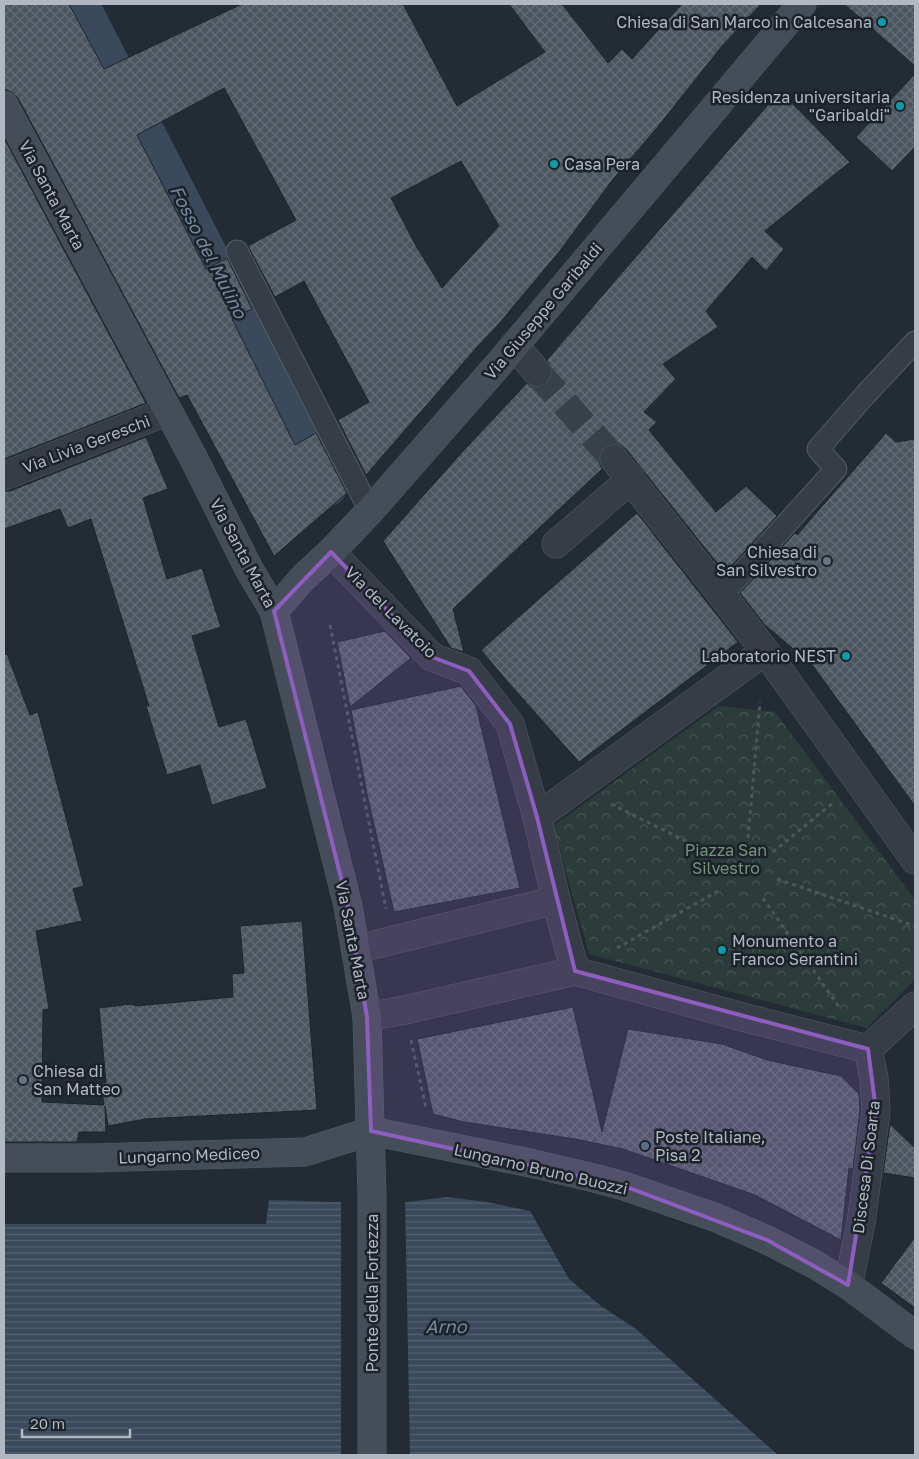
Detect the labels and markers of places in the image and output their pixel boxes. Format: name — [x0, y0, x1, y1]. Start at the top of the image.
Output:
place label: Chiesa di San Marco in Calcesana — [616, 12, 872, 32]
marker: Chiesa di San Marco in Calcesana — [876, 16, 888, 28]
place label: Residenza universitaria "Garibaldi" — [711, 87, 890, 125]
marker: Residenza universitaria "Garibaldi" — [894, 100, 906, 112]
place label: Casa Pera — [564, 154, 640, 174]
marker: Casa Pera — [548, 158, 560, 170]
place label: Chiesa di San Silvestro — [716, 542, 817, 580]
marker: Chiesa di San Silvestro — [821, 555, 833, 567]
place label: Laboratorio NEST — [701, 646, 836, 666]
marker: Laboratorio NEST — [840, 650, 852, 662]
place label: Monumento a Franco Serantini — [732, 931, 858, 969]
marker: Monumento a Franco Serantini — [716, 944, 728, 956]
place label: Chiesa di San Matteo — [33, 1061, 120, 1099]
marker: Chiesa di San Matteo — [17, 1074, 29, 1086]
place label: Poste Italiane, Pisa 2 — [655, 1127, 766, 1165]
marker: Poste Italiane, Pisa 2 — [639, 1140, 651, 1152]

